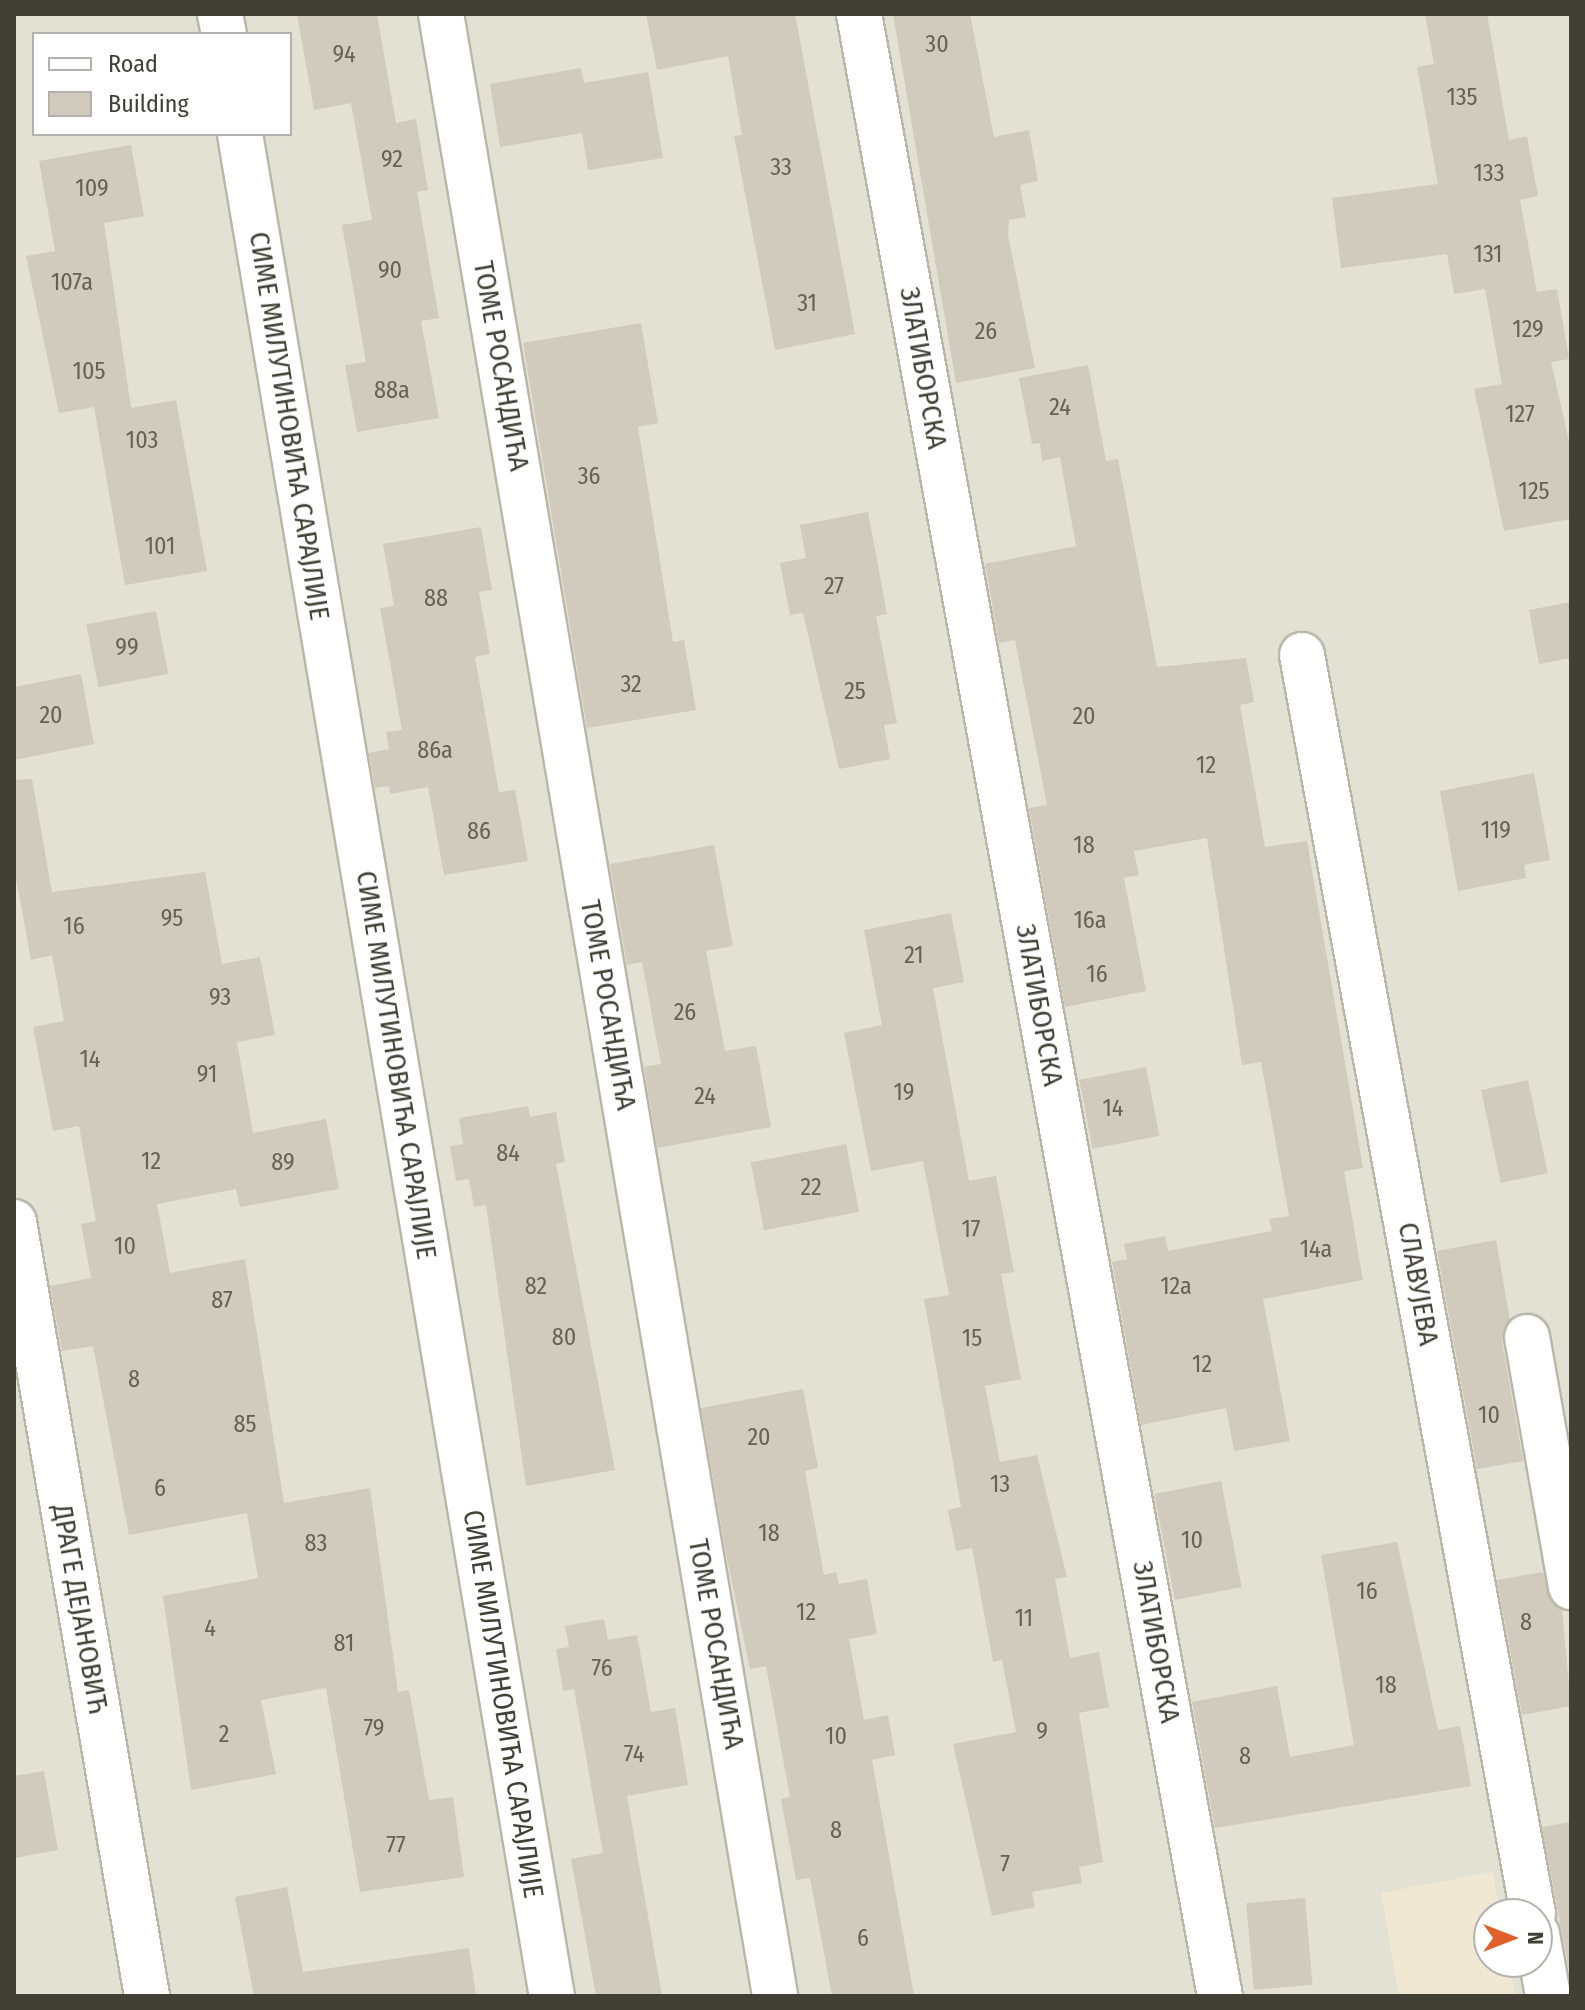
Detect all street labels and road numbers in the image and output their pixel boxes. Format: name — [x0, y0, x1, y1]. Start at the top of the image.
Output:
street label: СИМЕ МИЛУТИНОВИЋА САРАЈЛИЈЕ — [242, 229, 336, 623]
street label: ТОМЕ РОСАНДИЋА — [466, 258, 536, 474]
street label: ЗЛАТИБОРСКА — [892, 284, 954, 452]
street label: СИМЕ МИЛУТИНОВИЋА САРАЈЛИЈЕ — [349, 868, 443, 1262]
street label: ТОМЕ РОСАНДИЋА — [573, 897, 643, 1113]
street label: ЗЛАТИБОРСКА — [1008, 921, 1070, 1089]
street label: СЛАВУЈЕВА — [1391, 1220, 1445, 1348]
street label: ДРАГЕ ДЕЈАНОВИЋ — [45, 1502, 115, 1716]
street label: СИМЕ МИЛУТИНОВИЋА САРАЈЛИЈЕ — [456, 1507, 550, 1901]
street label: ТОМЕ РОСАНДИЋА — [681, 1536, 751, 1752]
street label: ЗЛАТИБОРСКА — [1125, 1558, 1187, 1726]

